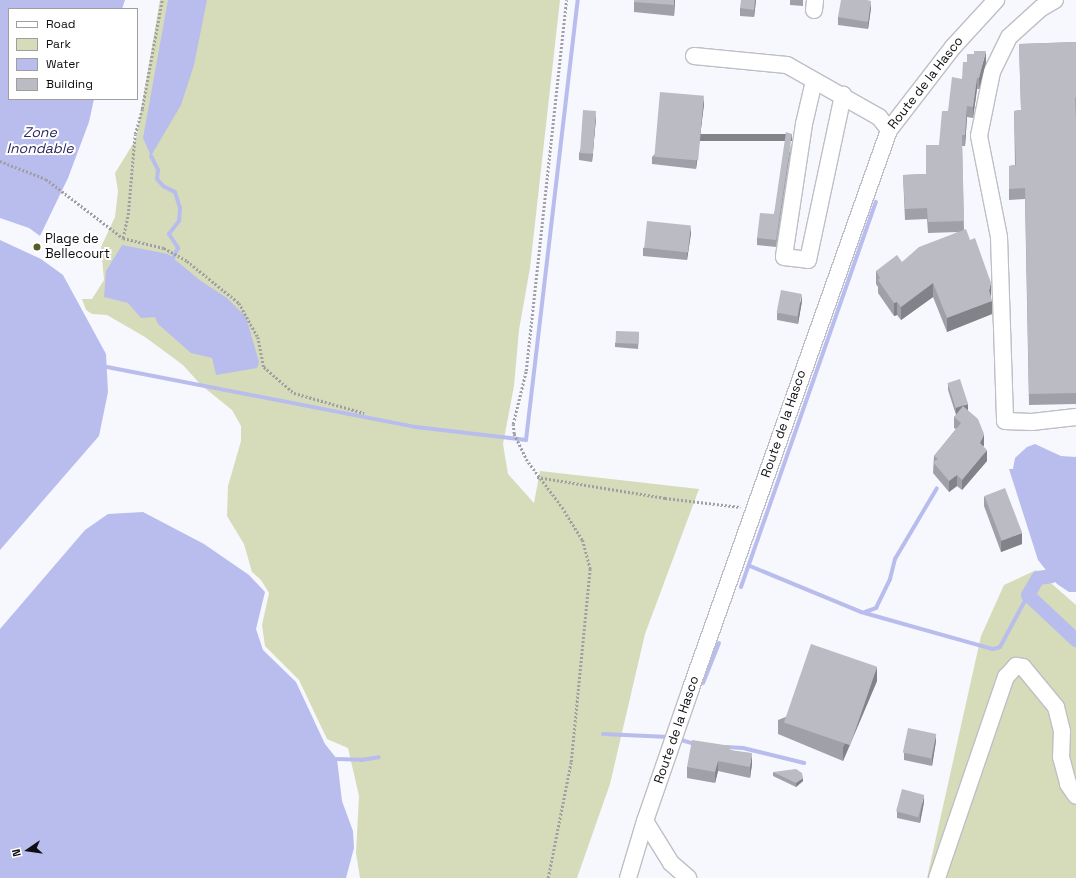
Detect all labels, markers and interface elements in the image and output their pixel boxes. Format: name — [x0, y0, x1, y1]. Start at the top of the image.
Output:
legend — [8, 8, 138, 100]
text: Road — [46, 16, 75, 32]
street label: Route de la Hasco — [885, 34, 967, 132]
text: Park — [46, 36, 71, 52]
text: Water — [46, 56, 80, 72]
text: Building — [46, 76, 93, 92]
water label: Zone Inondable — [6, 124, 74, 156]
place label: Plage de Bellecourt — [45, 232, 110, 263]
marker: Plage de Bellecourt — [32, 242, 42, 252]
street label: Route de la Hasco — [758, 368, 810, 480]
street label: Route de la Hasco — [651, 674, 703, 786]
north arrow — [8, 830, 48, 870]
text: N — [9, 848, 24, 858]

